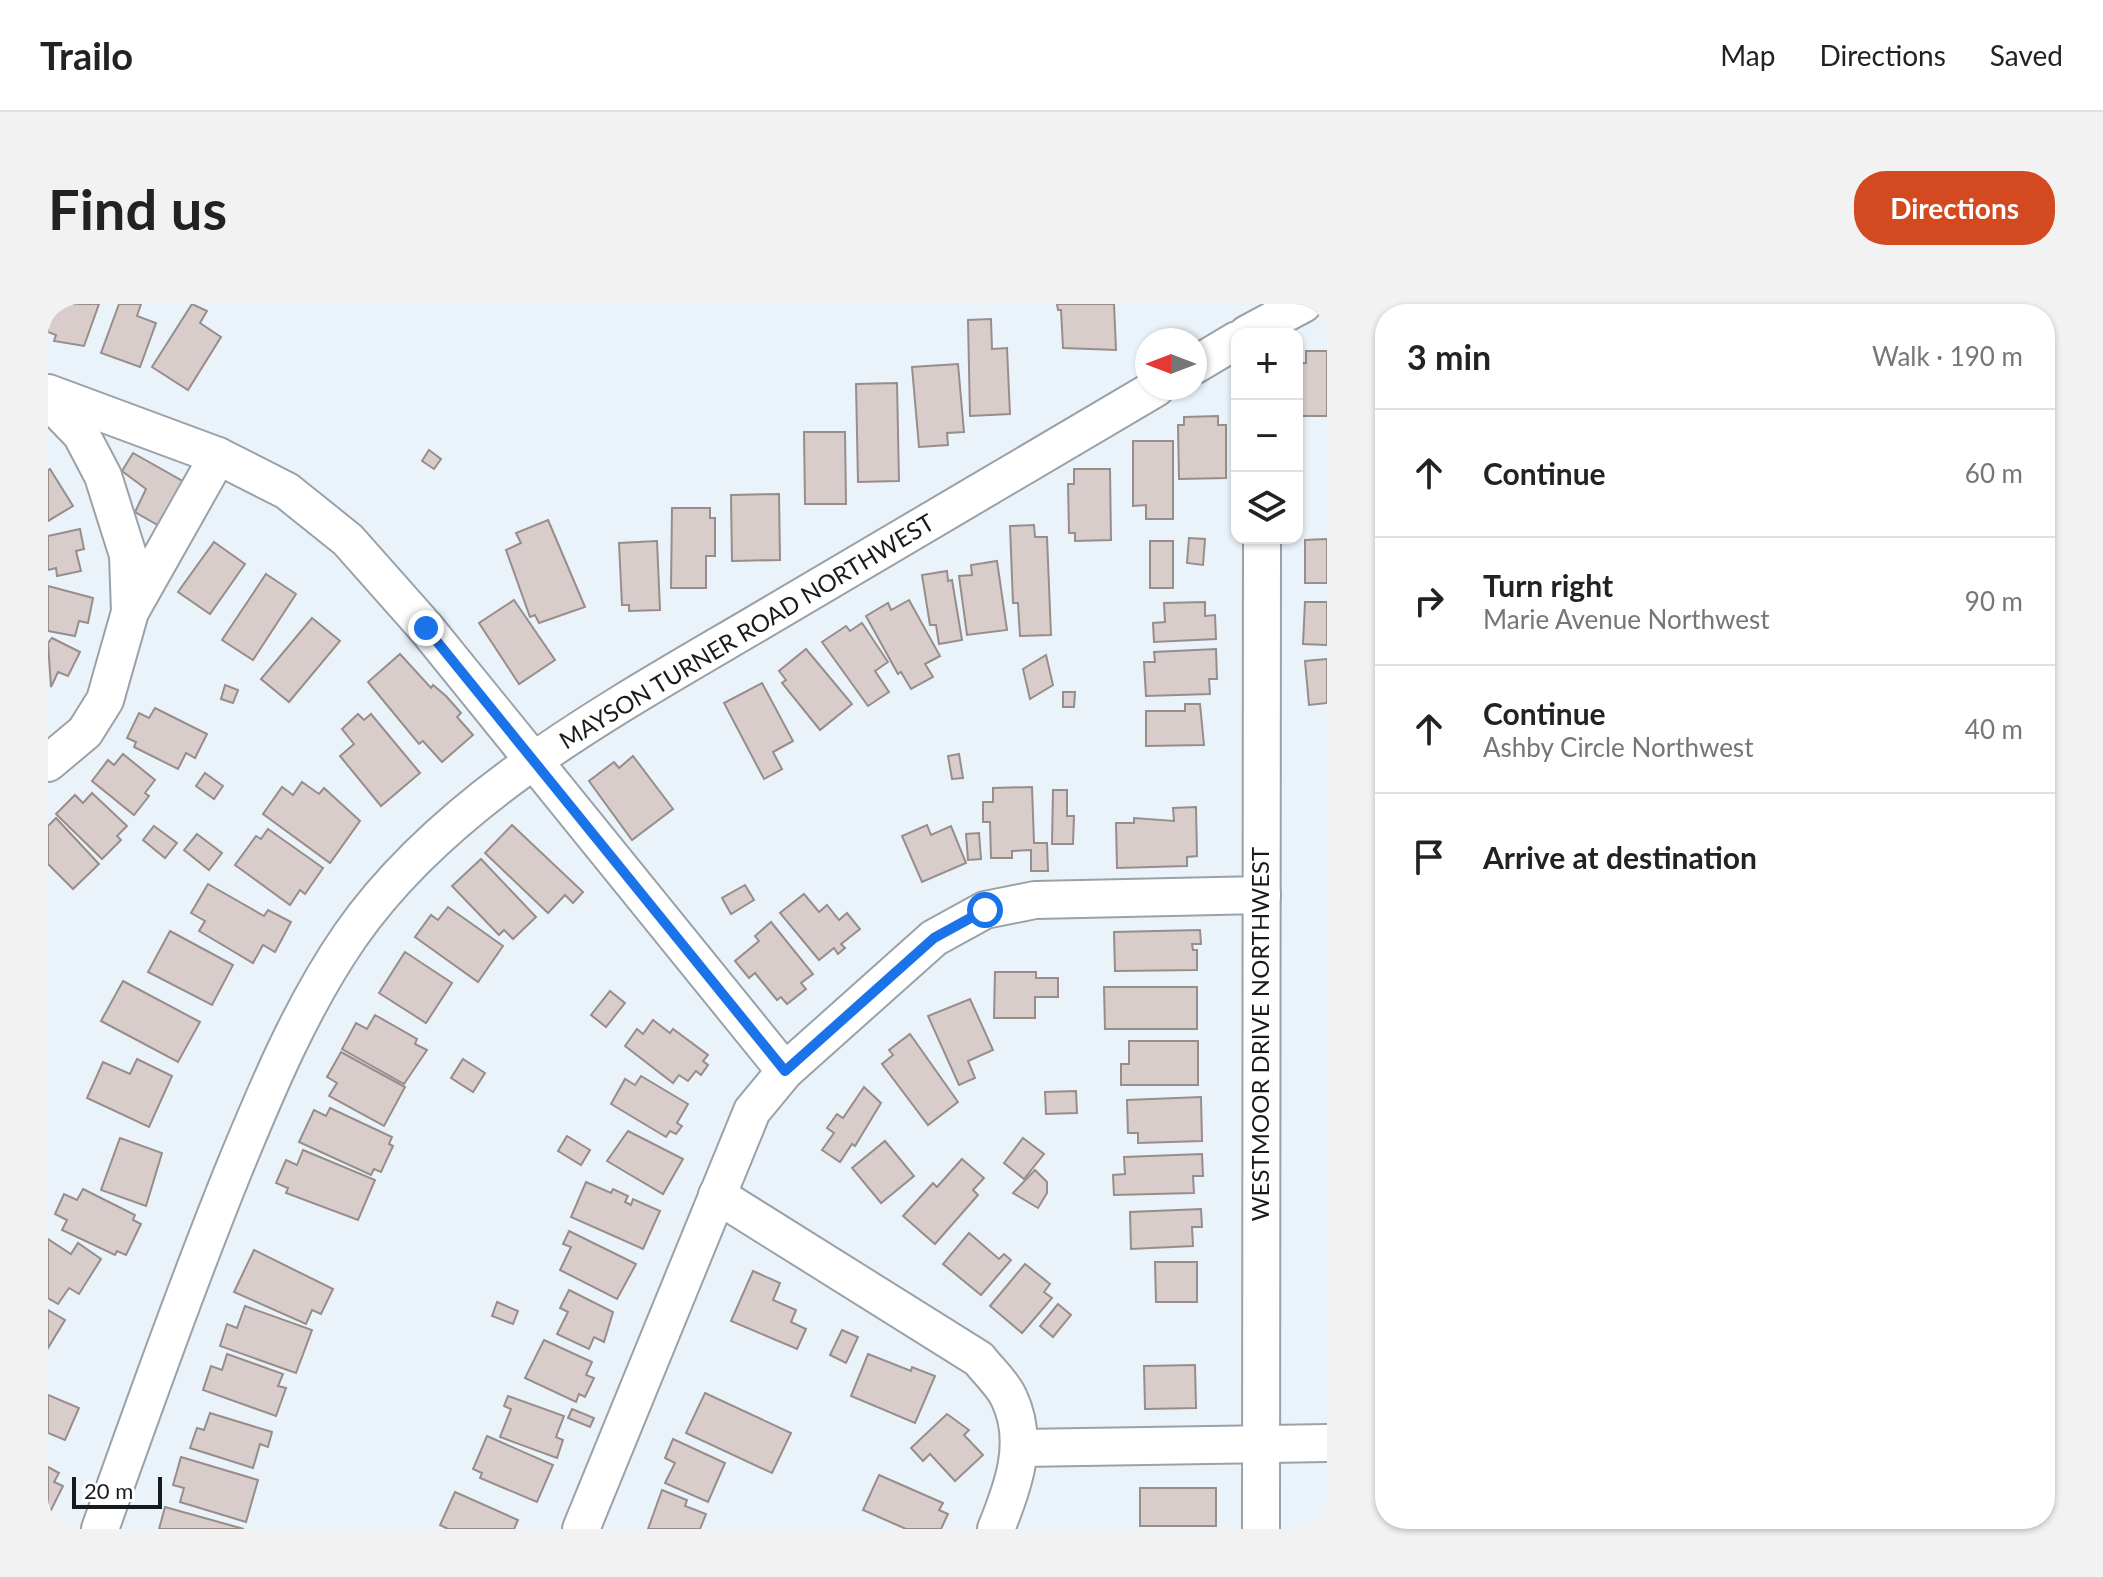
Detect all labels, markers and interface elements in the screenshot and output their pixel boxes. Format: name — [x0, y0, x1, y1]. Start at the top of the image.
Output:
text: Trailo — [40, 32, 133, 78]
text: Map — [1720, 38, 1775, 72]
text: Directions — [1819, 38, 1946, 72]
text: Saved — [1990, 38, 2063, 72]
button: Directions — [1854, 171, 2055, 245]
text: Find us — [48, 175, 227, 242]
north arrow — [1135, 328, 1207, 400]
map controls — [1231, 328, 1303, 544]
button: + — [1231, 328, 1303, 400]
text: 3 min — [1407, 336, 1491, 377]
text: Walk · 190 m — [1872, 340, 2023, 372]
button: − — [1231, 400, 1303, 472]
icon: ahead — [1407, 451, 1451, 495]
text: Continue — [1483, 455, 1606, 491]
text: 60 m — [1965, 457, 2023, 489]
button: layers — [1231, 472, 1303, 544]
street label: MAYSON TURNER ROAD NORTHWEST — [554, 507, 939, 754]
text: Turn right — [1483, 567, 1613, 603]
icon: right — [1407, 579, 1451, 623]
text: 90 m — [1965, 585, 2023, 617]
text: Marie Avenue Northwest — [1483, 603, 1770, 635]
route end — [408, 610, 444, 646]
text: Continue — [1483, 695, 1606, 731]
icon: ahead — [1407, 707, 1451, 751]
text: 40 m — [1965, 713, 2023, 745]
text: Ashby Circle Northwest — [1483, 731, 1753, 763]
icon: arrive — [1407, 835, 1451, 879]
text: Arrive at destination — [1483, 839, 1757, 875]
street label: WESTMOOR DRIVE NORTHWEST — [1245, 847, 1274, 1221]
route start — [967, 892, 1003, 928]
scale bar — [72, 1473, 162, 1509]
text: 20 m — [84, 1477, 133, 1504]

